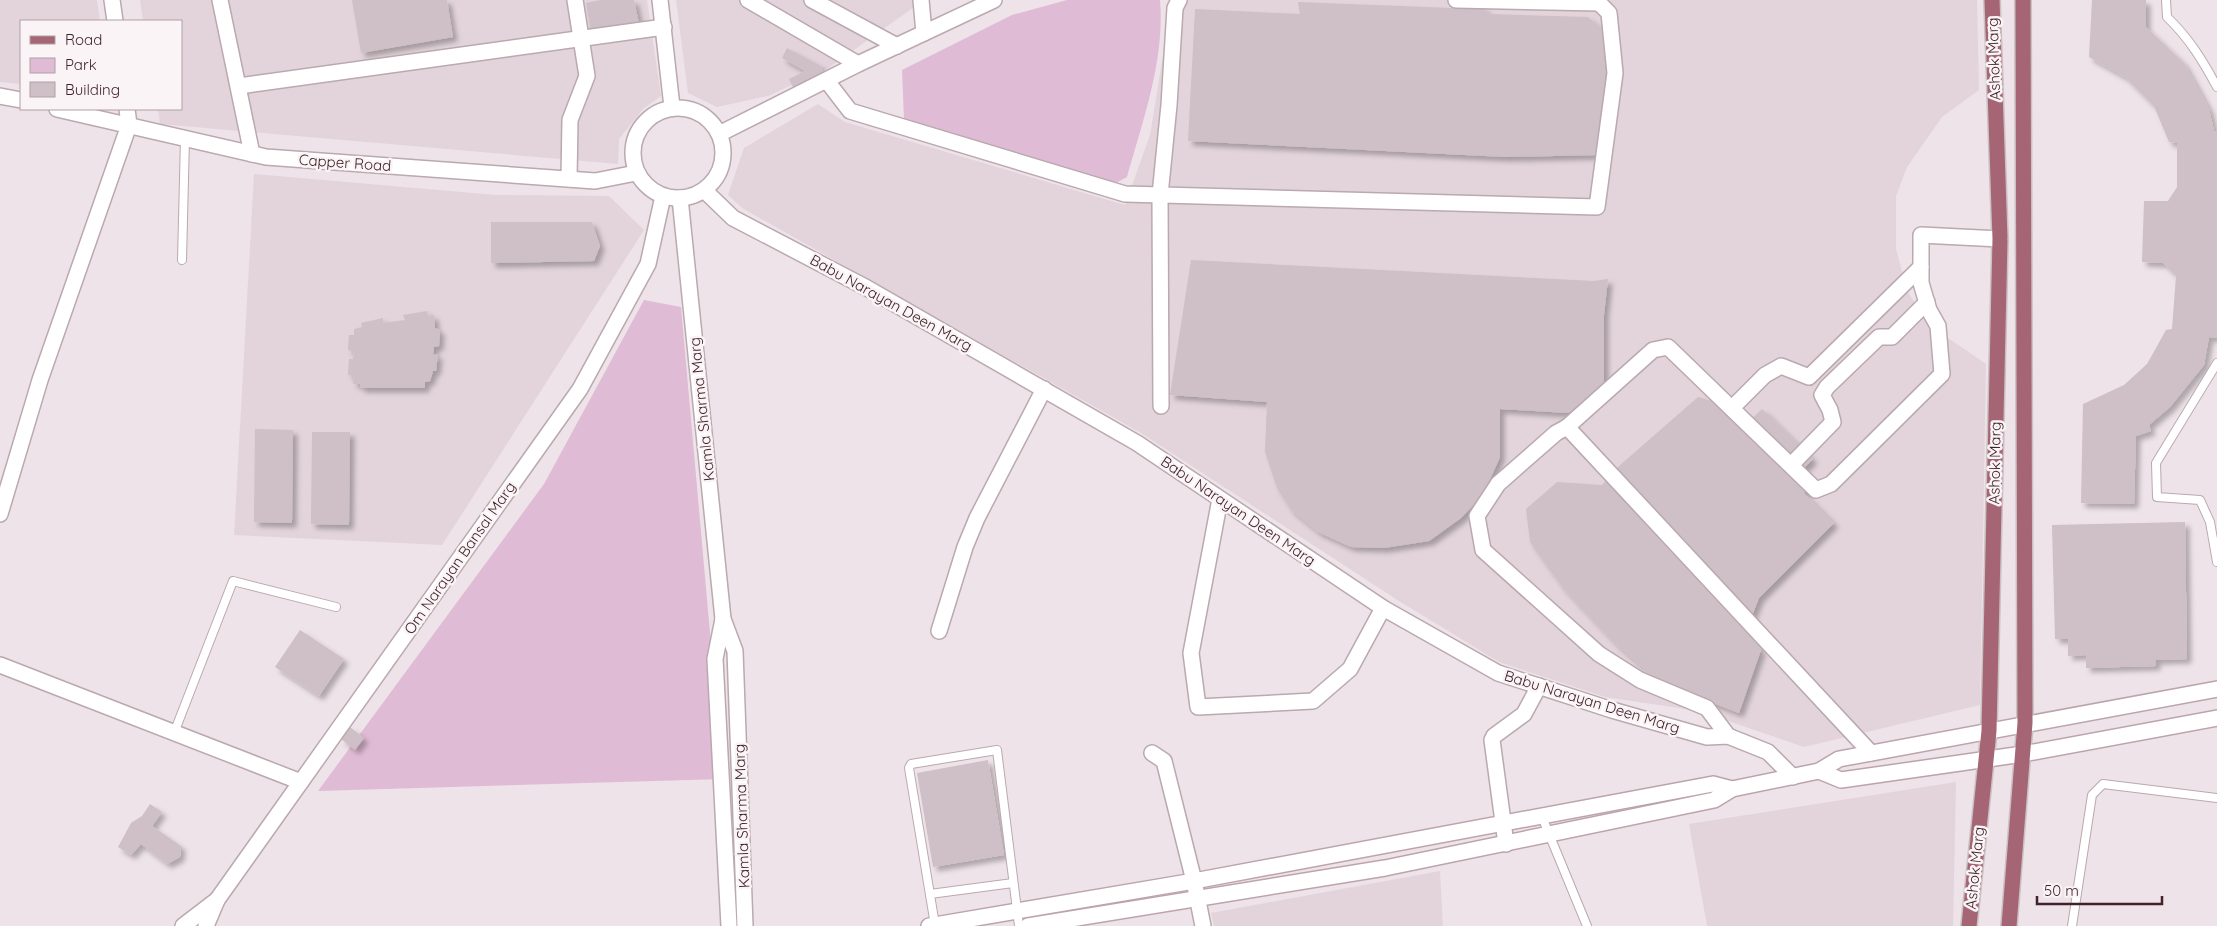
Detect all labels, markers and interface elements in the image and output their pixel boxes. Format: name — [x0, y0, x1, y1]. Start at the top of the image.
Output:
street label: Ashok Marg — [1983, 17, 2004, 101]
legend — [20, 20, 182, 110]
text: Road — [65, 30, 102, 49]
text: Park — [65, 55, 97, 74]
text: Building — [65, 80, 120, 99]
street label: Capper Road — [298, 150, 392, 175]
street label: Babu Narayan Deen Marg — [807, 250, 976, 355]
street label: Kamla Sharma Marg — [684, 336, 719, 482]
street label: Ashok Marg — [1984, 421, 2005, 505]
street label: Babu Narayan Deen Marg — [1157, 452, 1319, 570]
street label: Om Narayan Bansal Marg — [400, 478, 520, 638]
street label: Babu Narayan Deen Marg — [1502, 666, 1682, 737]
street label: Kamla Sharma Marg — [729, 743, 754, 889]
street label: Ashok Marg — [1961, 826, 1988, 910]
scale bar — [2037, 874, 2162, 906]
text: 50 m — [2044, 881, 2079, 900]

